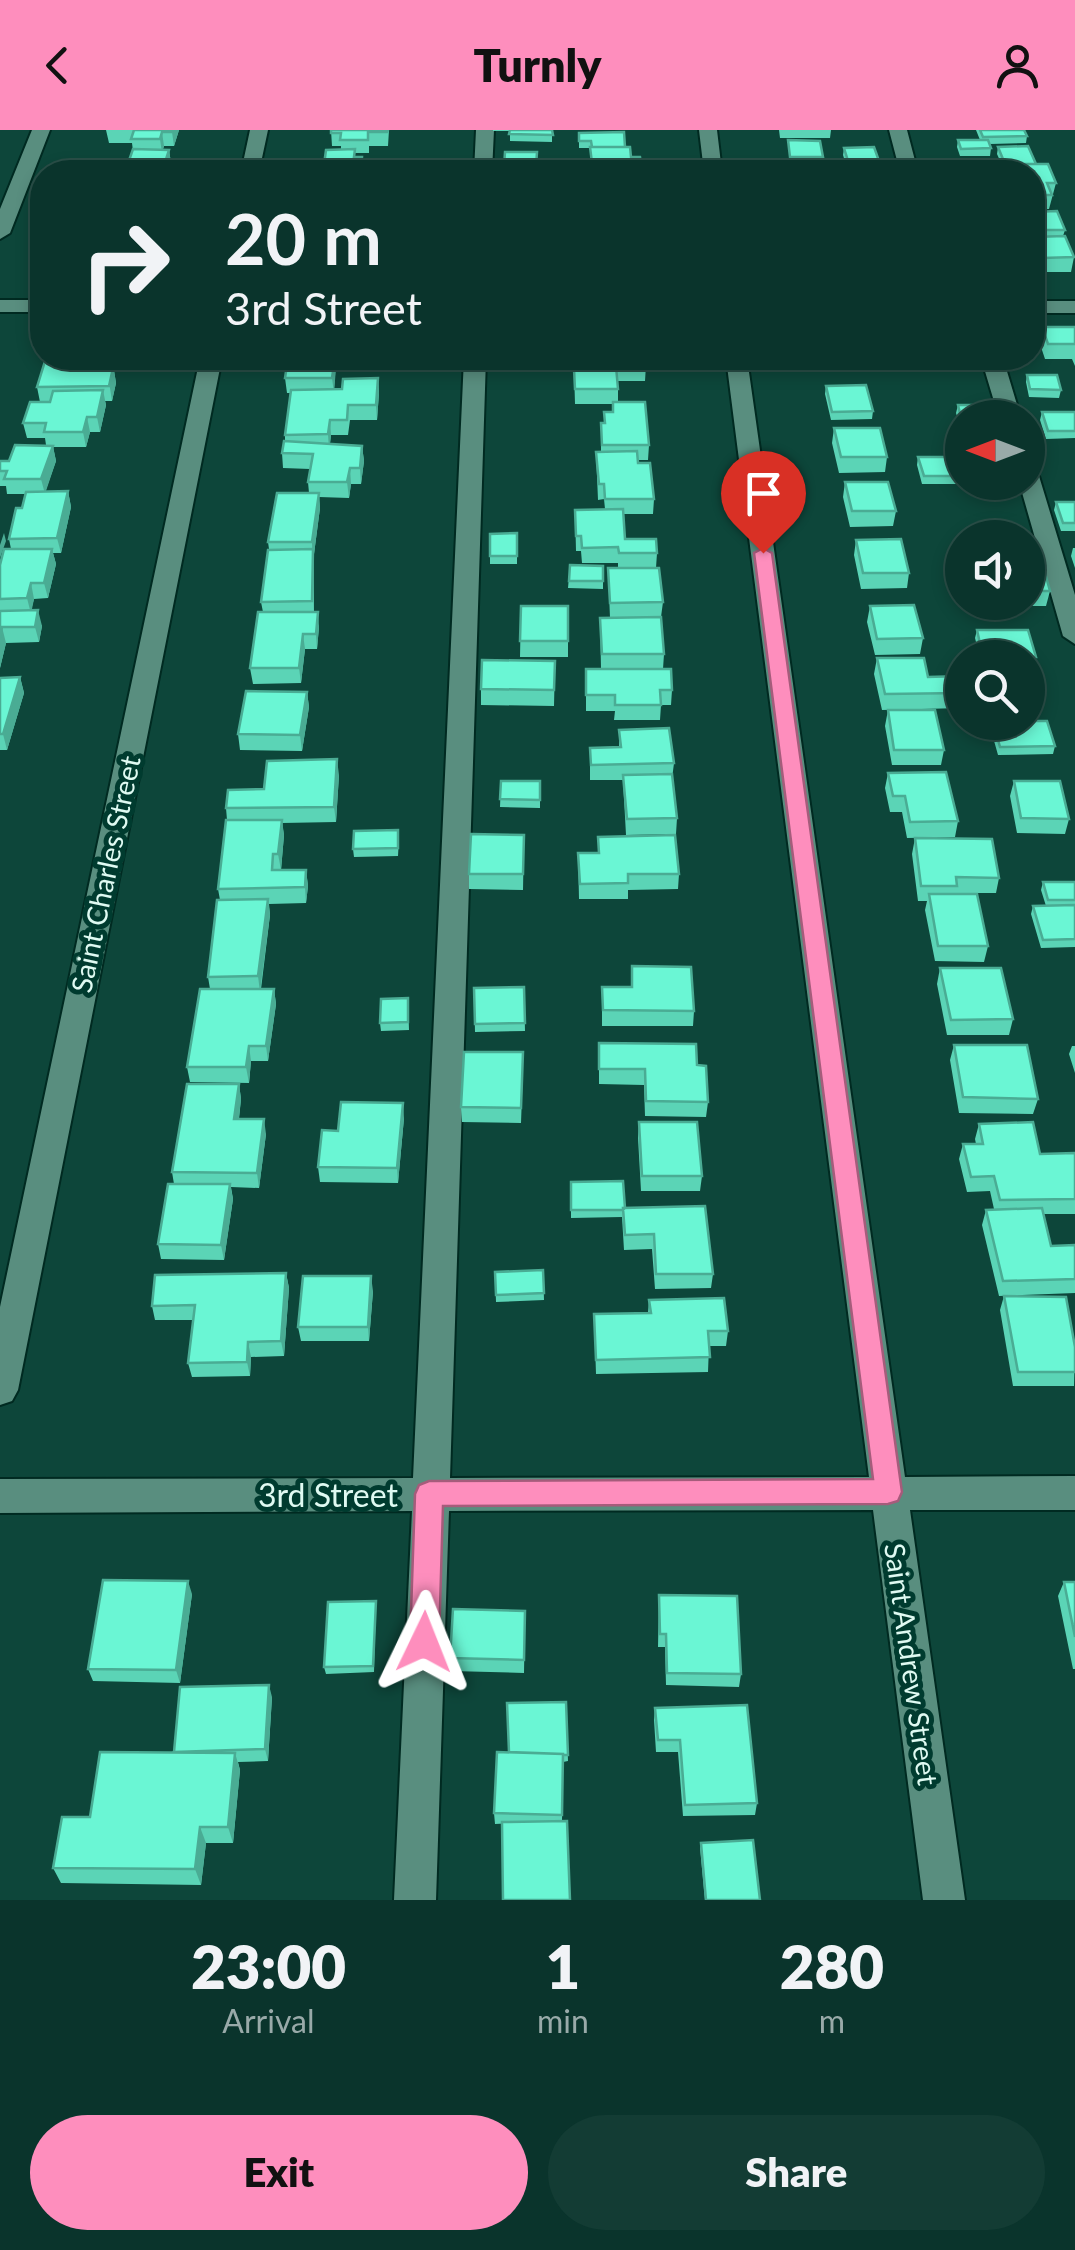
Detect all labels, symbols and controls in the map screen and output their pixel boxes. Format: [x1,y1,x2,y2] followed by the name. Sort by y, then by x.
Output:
[30,38,85,93] icon: back
[473,38,602,92] text: Turnly
[990,38,1045,93] icon: person
[225,196,382,280] text: 20 m
[60,200,190,330] icon: right
[225,281,422,335] text: 3rd Street
[945,400,1045,500] north arrow
[945,400,1045,740] map controls
[721,451,806,554] pin
[736,466,791,521] icon: arrive
[945,520,1045,620] button: sound
[945,640,1045,740] button: search
[63,753,147,995] street label: Saint Charles Street
[258,1475,399,1514] street label: 3rd Street
[878,1541,946,1787] street label: Saint Andrew Street
[372,1590,476,1694] position arrow
[191,1930,346,2002] text: 23:00
[545,1930,580,2002] text: 1
[780,1930,884,2002] text: 280
[222,2001,315,2040] text: Arrival
[537,2001,589,2040] text: min
[819,2001,845,2040] text: m
[30,2115,528,2230] button: Exit
[548,2115,1045,2230] button: Share

